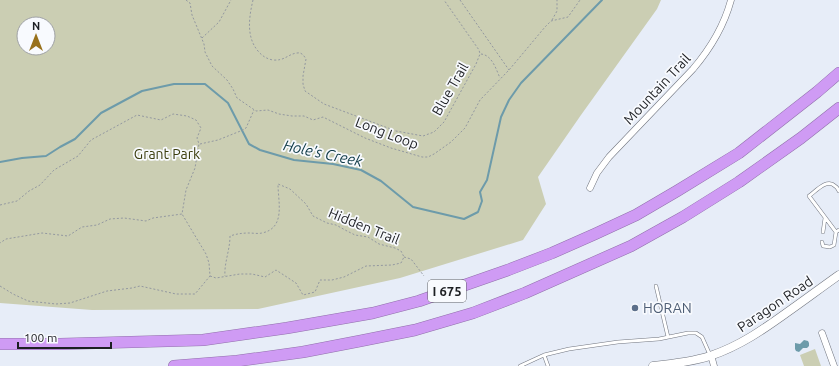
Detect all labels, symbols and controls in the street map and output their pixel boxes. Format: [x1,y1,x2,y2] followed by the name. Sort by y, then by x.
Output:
[16,16,56,56] north arrow
[32,20,40,32] text: N
[620,50,694,128] street label: Mountain Trail
[428,59,472,118] street label: Blue Trail
[353,114,421,152] street label: Long Loop
[282,136,365,170] water label: Hole's Creek
[134,146,200,162] park label: Grant Park
[326,204,402,248] street label: Hidden Trail
[734,273,816,335] street label: Paragon Road
[428,280,466,302] road number: I 675
[643,300,692,316] place label: HORAN
[630,303,640,313] marker: HORAN
[18,324,111,350] scale bar
[24,331,57,344] text: 100 m

